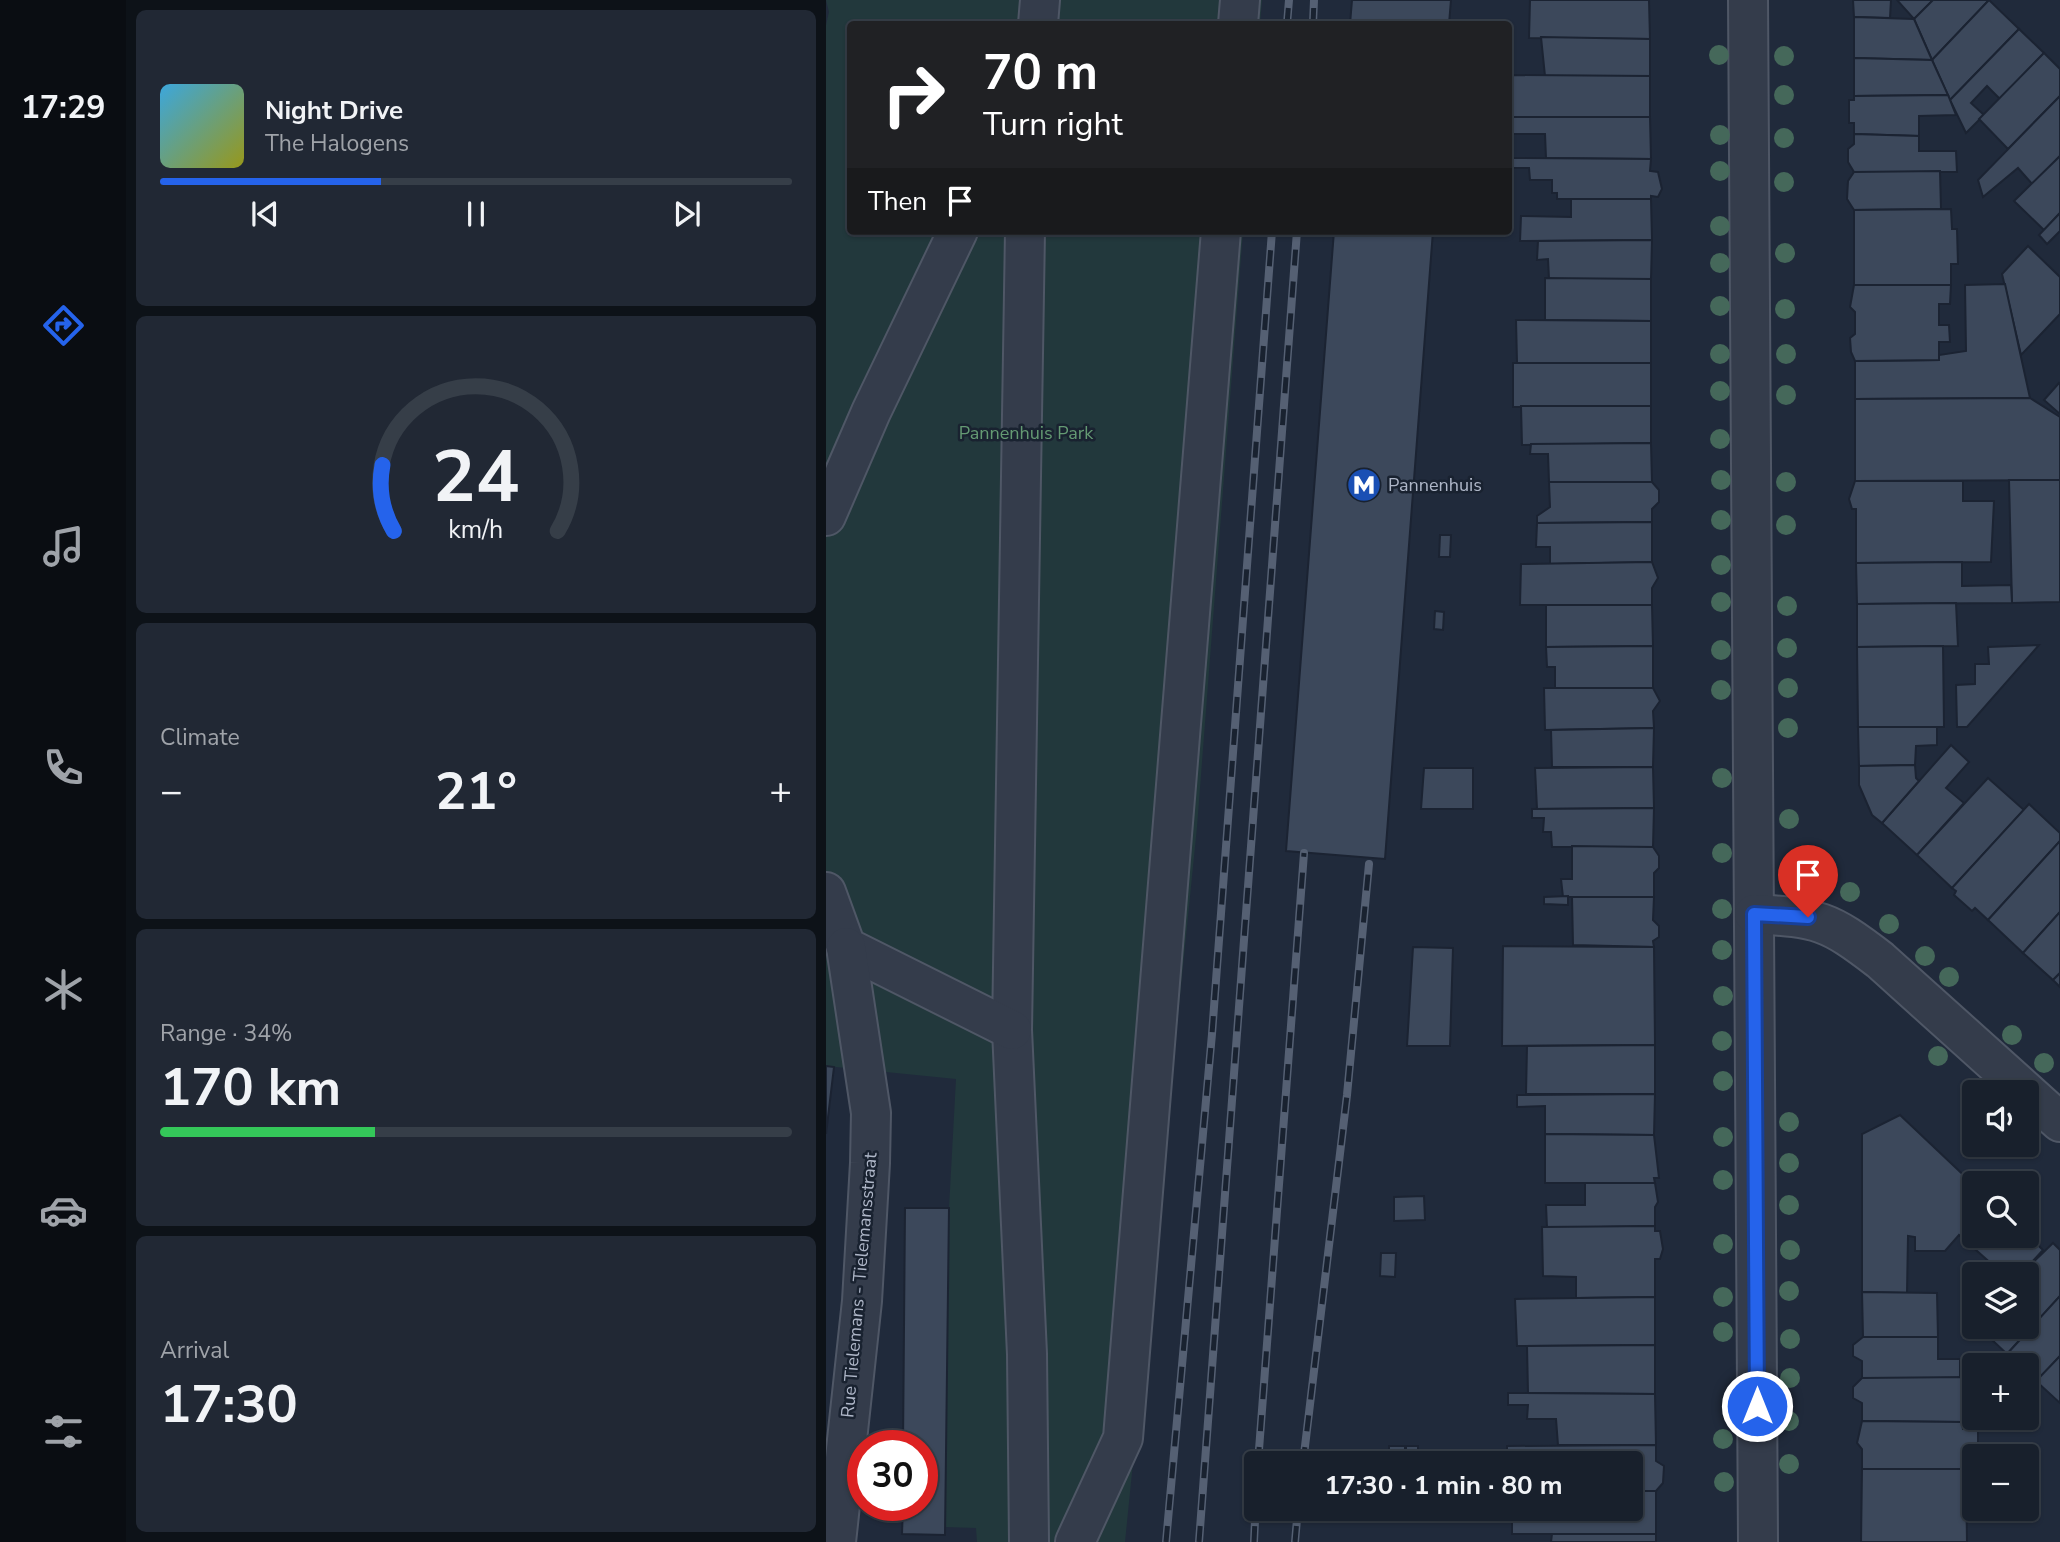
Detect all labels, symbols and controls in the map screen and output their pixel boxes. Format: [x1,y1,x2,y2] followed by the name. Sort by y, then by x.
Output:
[983,39,1098,106] text: 70 m
[868,49,959,140] icon: right
[21,86,105,129] text: 17:29
[265,93,403,128] text: Night Drive
[983,103,1123,146] text: Turn right
[265,128,409,159] text: The Halogens
[941,182,979,220] icon: arrive
[868,184,927,219] text: Then
[246,195,284,233] icon: previous
[457,195,495,233] icon: pause
[668,195,706,233] icon: next
[39,301,88,350] icon: directions
[959,421,1094,445] park label: Pannenhuis Park
[432,427,520,527] text: 24
[1345,466,1383,504] metro station icon: Pannenhuis
[1388,473,1482,497] place label: Pannenhuis
[448,512,504,546] text: km/h
[39,522,88,571] icon: music
[160,722,240,753] text: Climate
[39,743,88,792] icon: phone
[435,756,517,827] text: 21°
[160,766,183,817] text: −
[769,766,792,817] text: +
[1778,845,1838,917] pin
[1789,856,1827,894] icon: arrive
[39,965,88,1014] icon: climate
[160,1018,292,1049] text: Range · 34%
[160,1052,341,1123] text: 170 km
[1962,1080,2039,1521] map controls
[1962,1080,2039,1157] button: sound
[835,1151,883,1419] street label: Rue Tielemans - Tielemansstraat
[1962,1171,2039,1248] button: search
[39,1186,88,1235] icon: car
[1962,1262,2039,1339] button: layers
[160,1335,229,1366] text: Arrival
[1962,1353,2039,1430] button: +
[160,1369,298,1440] text: 17:30
[1720,1369,1794,1443] position arrow
[39,1407,88,1456] icon: filters
[847,1430,938,1521] speed limit sign: 30
[1962,1444,2039,1521] button: −
[1324,1468,1563,1503] text: 17:30 · 1 min · 80 m

